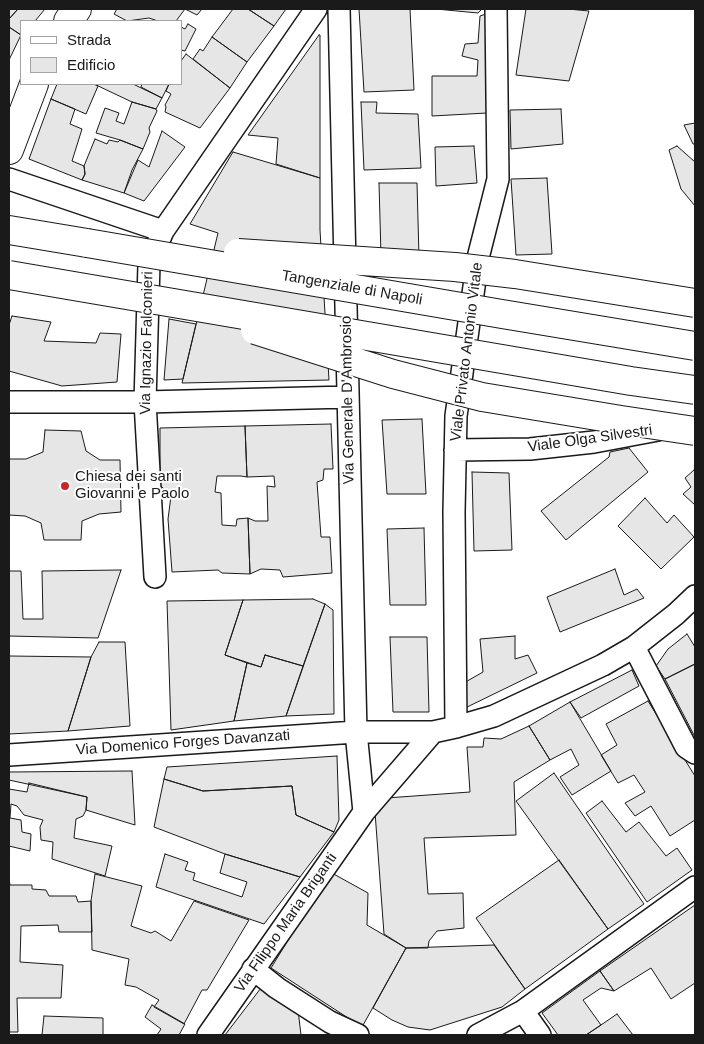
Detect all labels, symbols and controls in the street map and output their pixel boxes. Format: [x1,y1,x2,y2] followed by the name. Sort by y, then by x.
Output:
[20,20,182,85] legend
[67,31,111,48] text: Strada
[67,56,115,73] text: Edificio
[447,261,487,443] street label: Viale Privato Antonio Vitale
[280,267,424,309] street label: Tangenziale di Napoli
[137,271,157,415] street label: Via Ignazio Falconieri
[338,316,358,484] street label: Via Generale D'Ambrosio
[527,421,653,457] street label: Viale Olga Silvestri
[75,468,189,503] place label: Chiesa dei santi Giovanni e Paolo
[59,480,71,492] marker: Chiesa dei santi Giovanni e Paolo
[75,727,291,759] street label: Via Domenico Forges Davanzati
[231,850,341,996] street label: Via Filippo Maria Briganti

